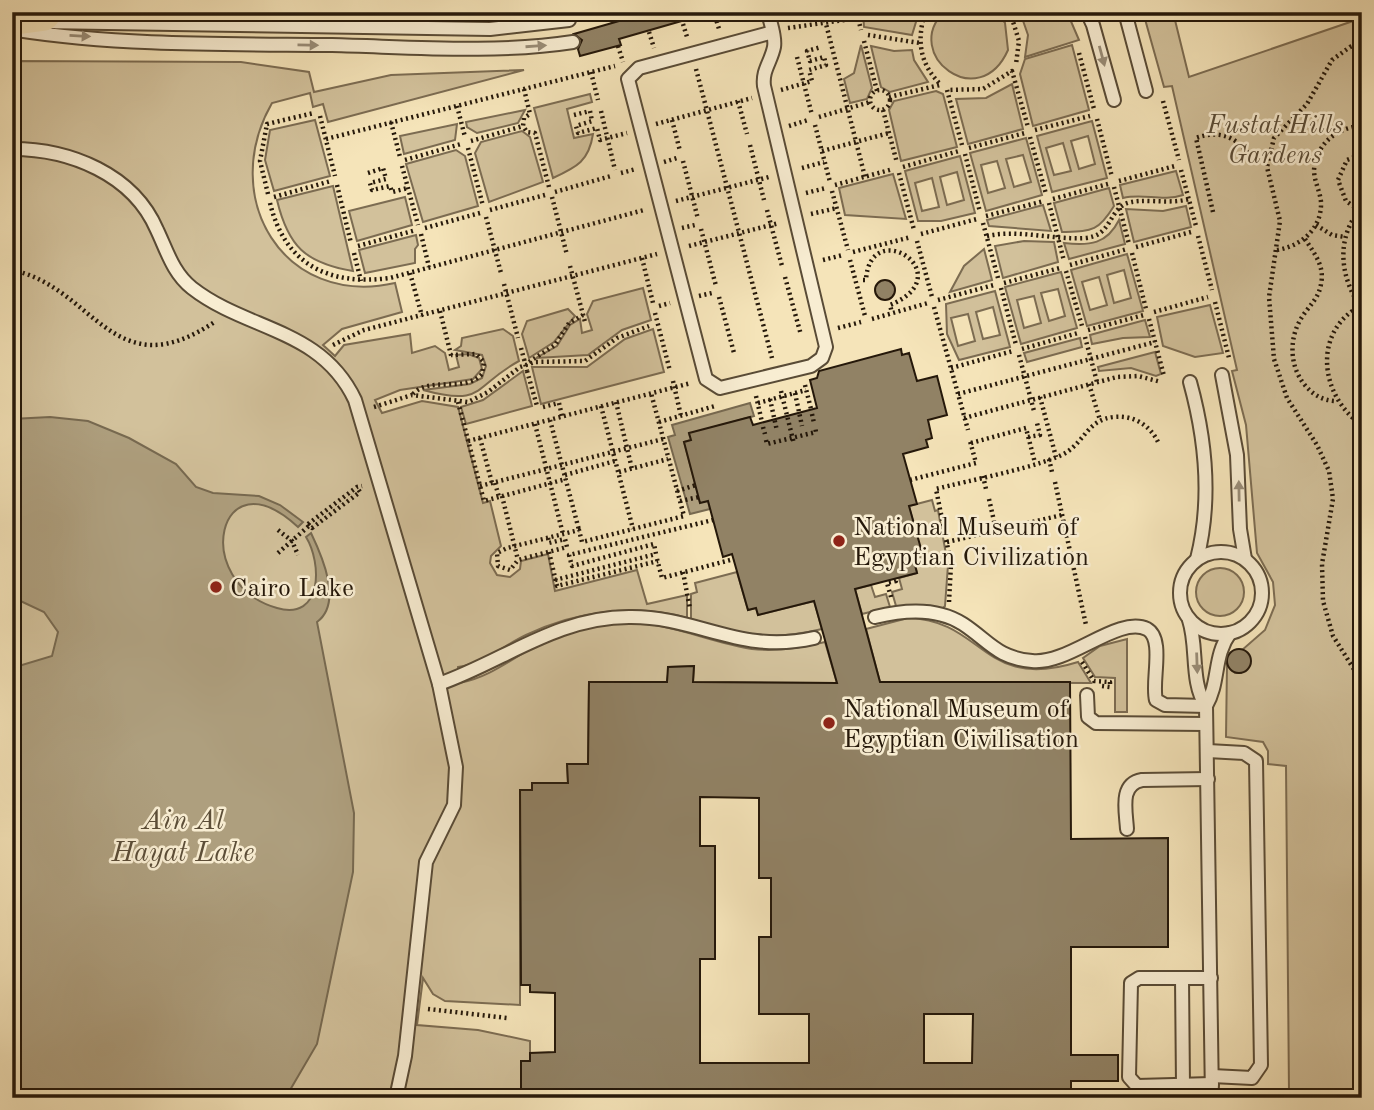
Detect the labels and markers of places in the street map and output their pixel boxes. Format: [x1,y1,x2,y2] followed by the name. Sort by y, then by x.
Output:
[853,515,1089,571] place label: National Museum of Egyptian Civilization
[831,533,847,549] marker: National Museum of Egyptian Civilization
[230,576,354,602] place label: Cairo Lake
[208,579,224,595] marker: Cairo Lake
[843,697,1079,753] place label: National Museum of Egyptian Civilisation
[821,715,837,731] marker: National Museum of Egyptian Civilisation

